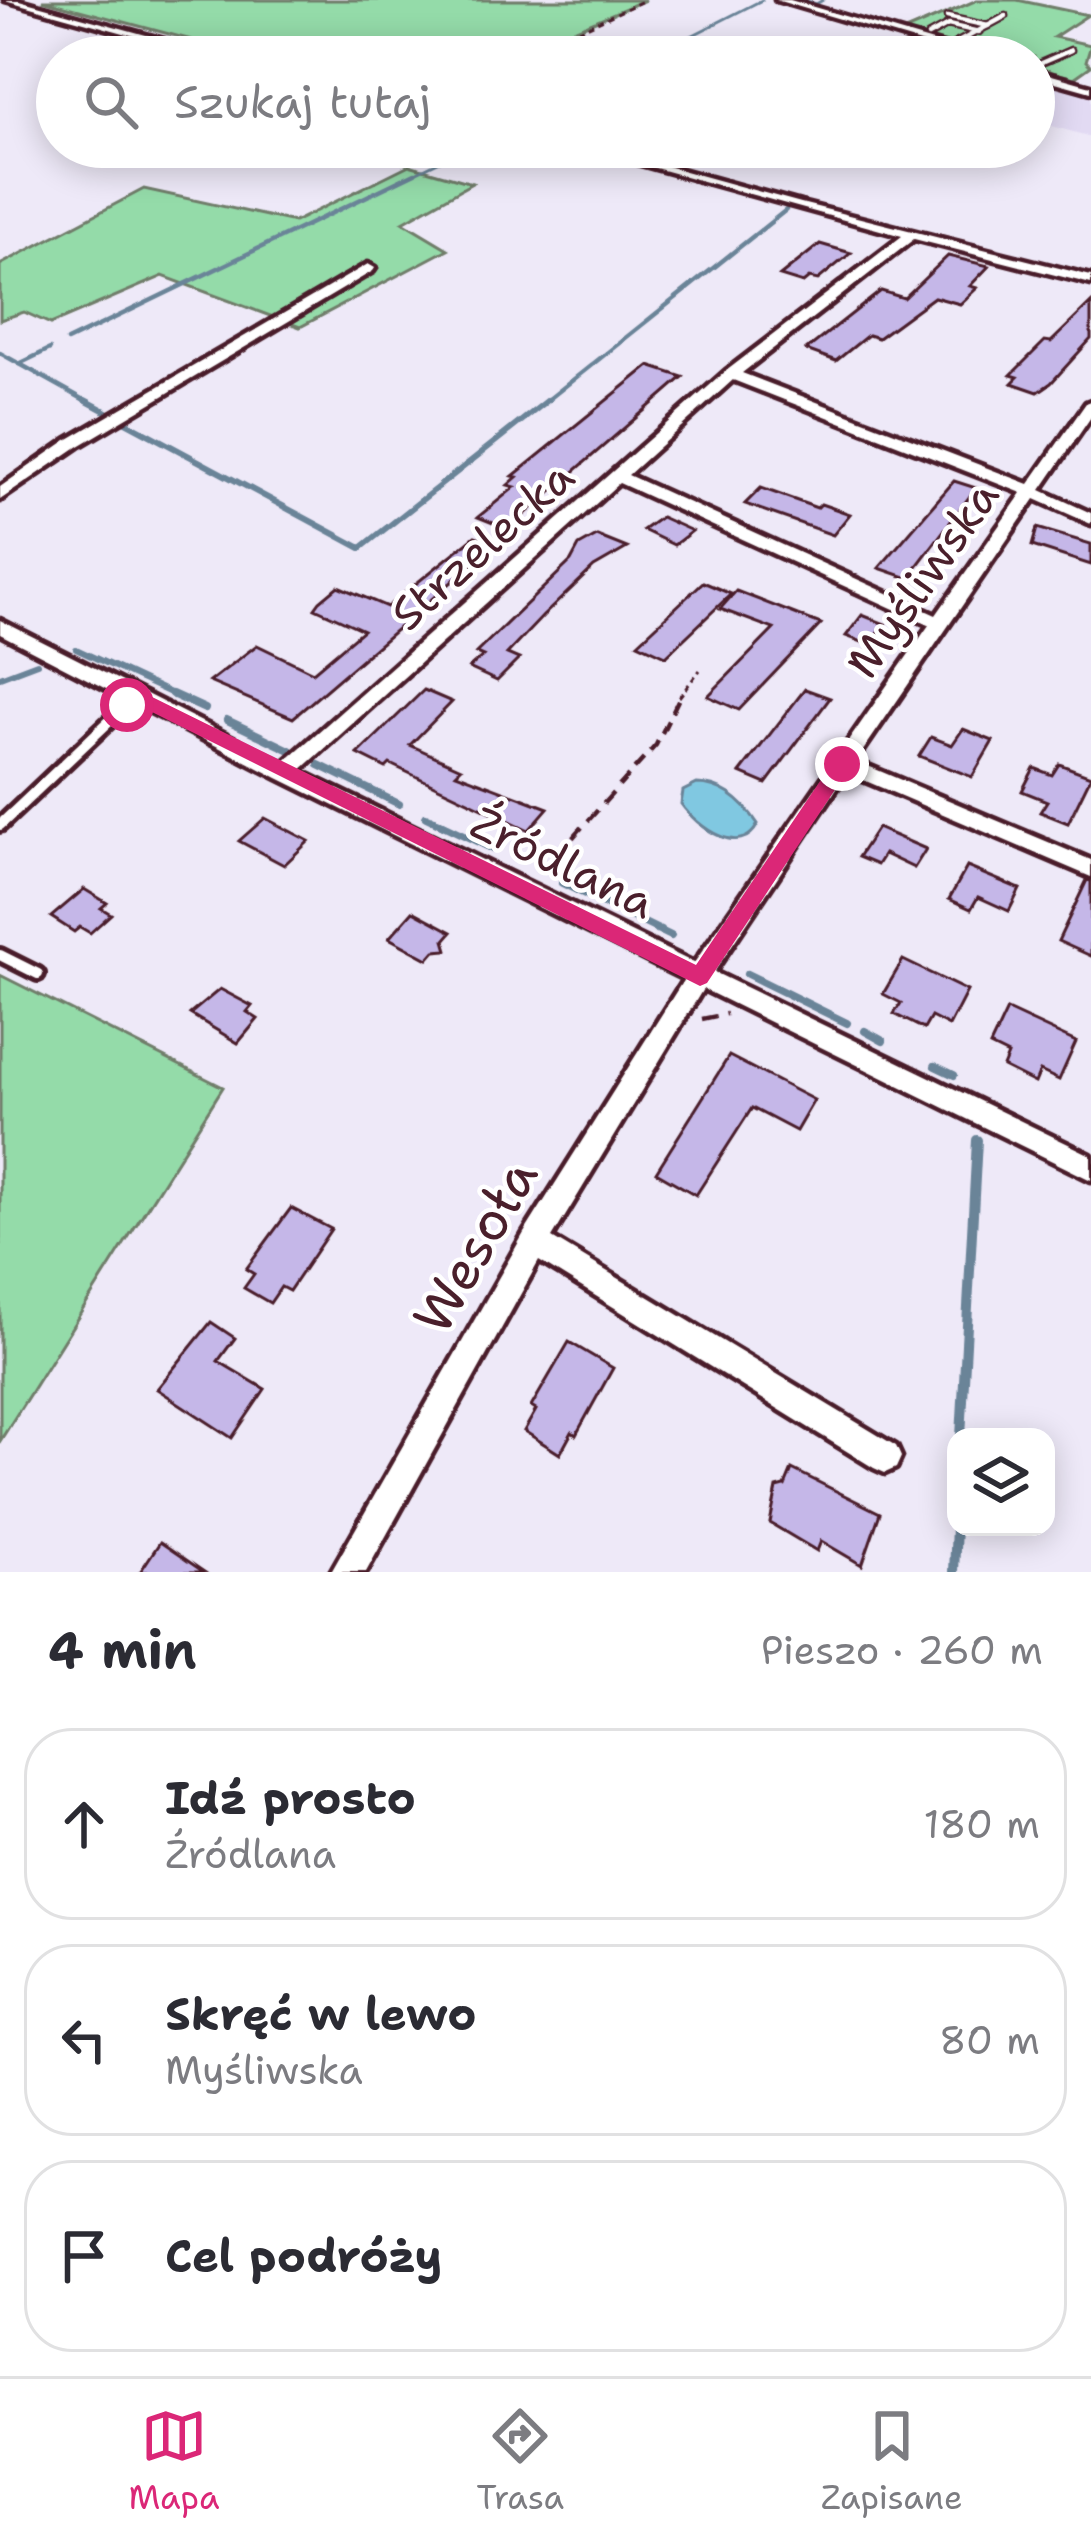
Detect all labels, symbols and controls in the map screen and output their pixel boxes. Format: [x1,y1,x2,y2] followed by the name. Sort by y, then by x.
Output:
[36,36,1055,168] search box
[78,69,144,135] icon: search
[174,72,431,132] text: Szukaj tutaj
[378,447,586,643] street label: Strzelecka
[832,468,1012,690] street label: Myśliwska
[100,678,154,732] route start
[815,737,869,791] route end
[461,792,665,932] street label: Źródlana
[396,1145,554,1347] street label: Wesoła
[947,1428,1055,1536] map controls
[947,1428,1055,1536] button: layers
[48,1616,197,1684] text: 4 min
[761,1624,1043,1676] text: Pieszo · 260 m
[165,1768,416,1828] text: Idź prosto
[51,1791,117,1857] icon: ahead
[924,1798,1040,1850] text: 180 m
[165,1828,336,1880] text: Źródlana
[165,1984,477,2044] text: Skręć w lewo
[51,2007,117,2073] icon: left
[939,2014,1040,2066] text: 80 m
[165,2044,363,2096] text: Myśliwska
[51,2223,117,2289] icon: arrive
[165,2226,442,2286] text: Cel podróży
[128,2403,220,2520] tab: Mapa
[476,2403,564,2520] tab: Trasa
[821,2403,963,2520] tab: Zapisane

